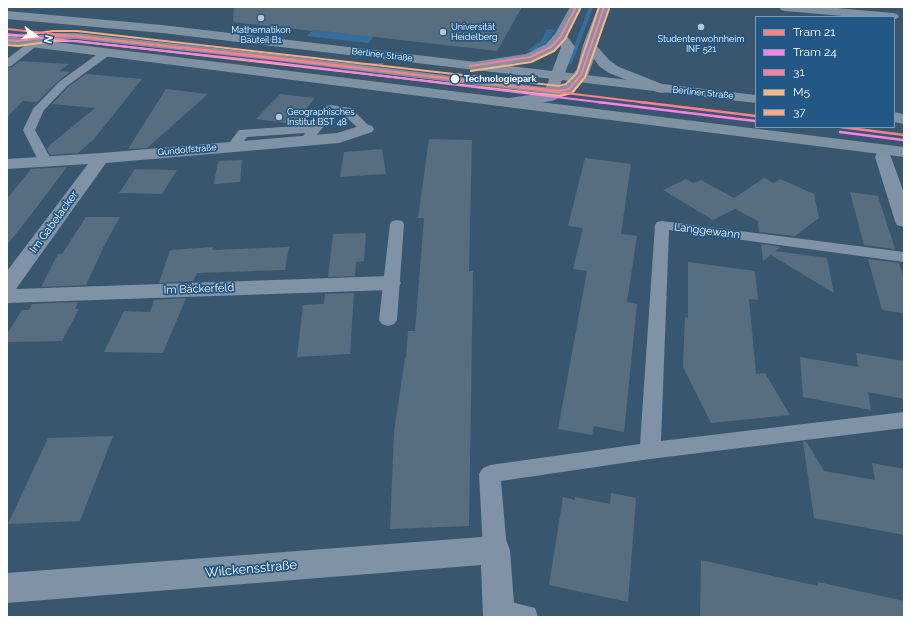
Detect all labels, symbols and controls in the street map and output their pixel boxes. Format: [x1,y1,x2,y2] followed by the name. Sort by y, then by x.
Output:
[256,13,266,23] marker: Mathematikon Bauteil B1
[16,16,56,56] north arrow
[755,16,895,128] legend
[451,22,498,43] place label: Universität Heidelberg
[696,22,706,32] marker: Studentenwohnheim INF 521
[231,25,291,46] place label: Mathematikon Bauteil B1
[793,25,835,39] text: Tram 21
[438,27,448,37] marker: Universität Heidelberg
[41,33,55,45] text: N
[658,34,744,55] place label: Studentenwohnheim INF 521
[793,45,837,59] text: Tram 24
[351,46,413,64] street label: Berliner Straße
[793,65,805,79] text: 31
[449,73,461,85] marker: Technologiepark
[464,74,537,84] place label: Technologiepark
[672,84,734,102] street label: Berliner Straße
[793,85,810,99] text: M5
[793,105,806,119] text: 37
[287,107,355,128] place label: Geographisches Institut BST 48
[274,112,284,122] marker: Geographisches Institut BST 48
[157,142,217,158] street label: Gundolfstraße
[27,188,81,256] street label: Im Gabelacker
[673,220,741,242] street label: Langgewann
[163,281,235,297] street label: Im Bäckerfeld
[204,557,298,581] street label: Wilckensstraße

